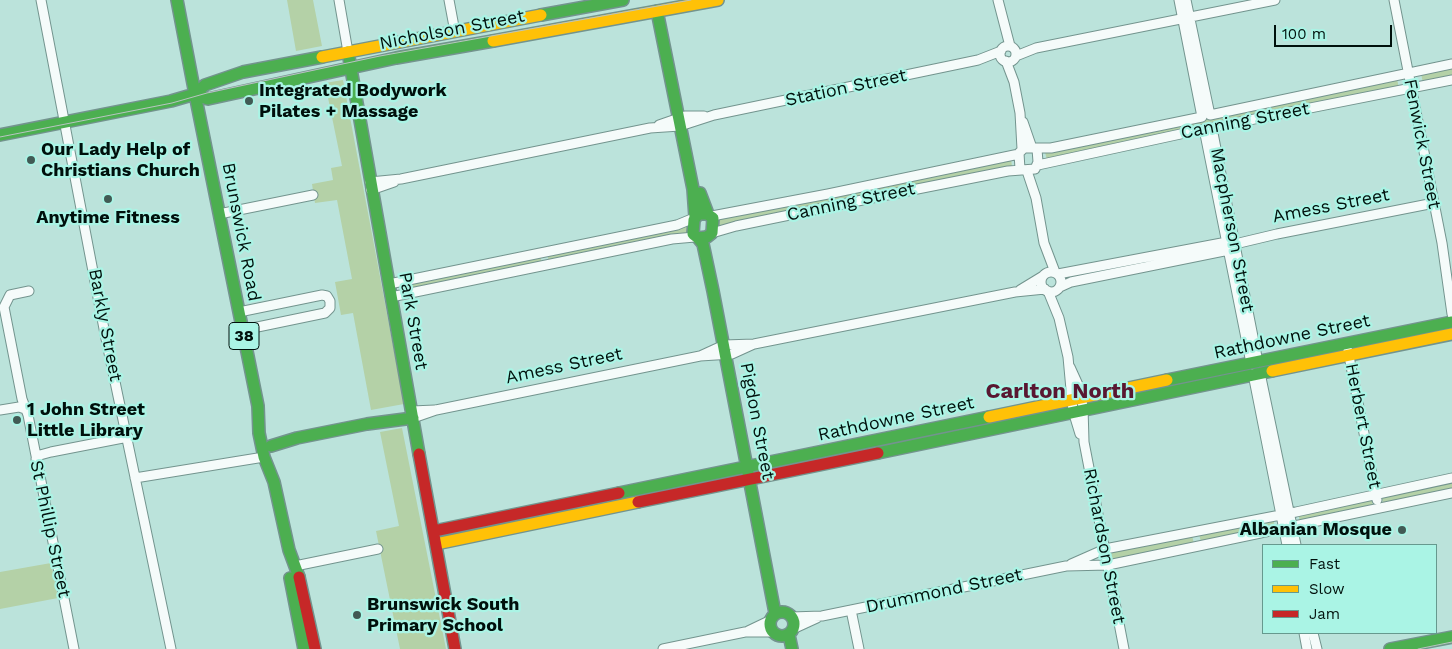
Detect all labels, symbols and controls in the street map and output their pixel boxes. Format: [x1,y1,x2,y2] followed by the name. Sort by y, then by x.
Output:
[378,5,526,55] street label: Nicholson Street
[1277,15,1394,47] scale bar
[1282,25,1326,43] text: 100 m
[783,65,909,111] street label: Station Street
[1399,77,1445,211] street label: Fenwick Street
[259,80,447,122] place label: Integrated Bodywork Pilates + Massage
[243,95,255,107] marker: Integrated Bodywork Pilates + Massage
[1179,98,1311,144] street label: Canning Street
[41,139,200,182] place label: Our Lady Help of Christians Church
[1205,146,1259,314] street label: Macpherson Street
[25,154,37,166] marker: Our Lady Help of Christians Church
[217,161,265,303] street label: Brunswick Road
[785,178,917,226] street label: Canning Street
[1271,184,1391,228] street label: Amess Street
[102,193,114,205] marker: Anytime Fitness
[36,207,180,229] place label: Anytime Fitness
[84,267,126,383] street label: Barkly Street
[394,270,432,372] street label: Park Street
[1212,310,1372,364] street label: Rathdowne Street
[229,322,259,350] road number: 38
[504,343,624,389] street label: Amess Street
[735,361,779,481] street label: Pigdon Street
[1340,362,1386,490] street label: Herbert Street
[986,379,1134,405] district label: Carlton North
[816,392,976,446] street label: Rathdowne Street
[27,399,145,442] place label: 1 John Street Little Library
[11,414,23,426] marker: 1 John Street Little Library
[25,459,75,599] street label: St Phillip Street
[1078,466,1130,626] street label: Richardson Street
[1240,519,1392,541] place label: Albanian Mosque
[1396,524,1408,536] marker: Albanian Mosque
[1262,544,1437,634] legend
[1309,555,1340,573] text: Fast
[864,564,1024,618] street label: Drummond Street
[1309,580,1345,598] text: Slow
[367,594,519,636] place label: Brunswick South Primary School
[1309,605,1340,623] text: Jam
[351,609,363,621] marker: Brunswick South Primary School

